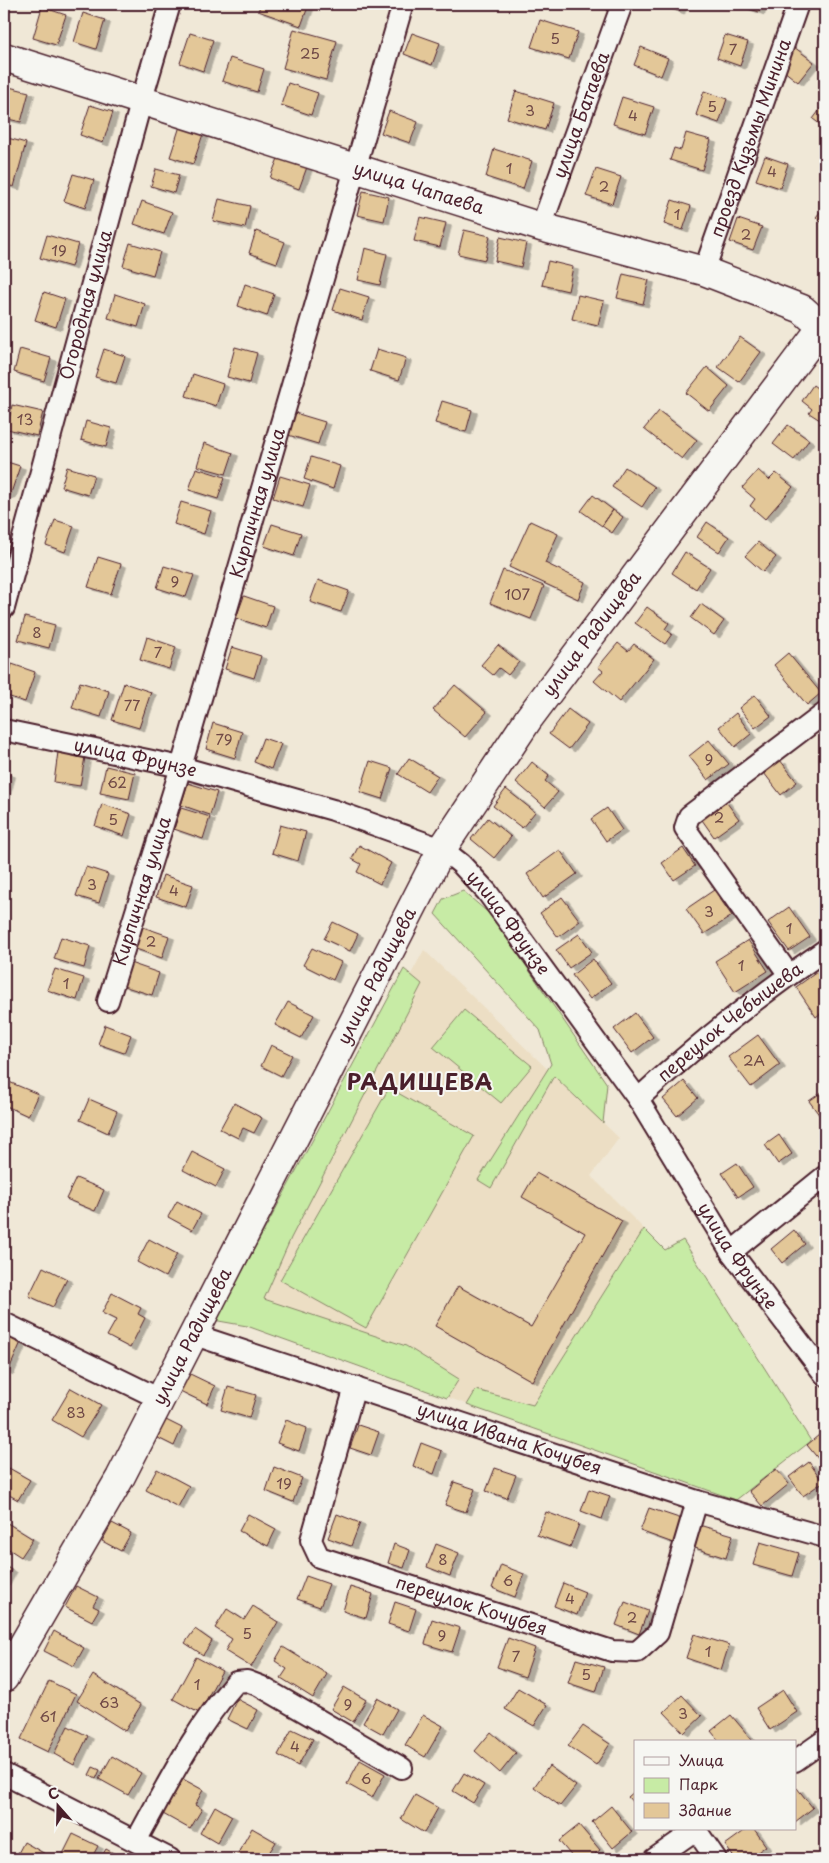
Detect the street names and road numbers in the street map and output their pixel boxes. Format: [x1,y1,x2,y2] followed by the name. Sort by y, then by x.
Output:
[702,34,797,241] street label: проезд Кузьмы Минина
[545,47,616,182] street label: улица Батаева
[350,153,489,220] street label: улица Чапаева
[52,226,118,383] street label: Огородная улица
[222,424,291,581] street label: Кирпичная улица
[535,564,647,702] street label: улица Радищева
[72,730,200,783] street label: улица Фрунзе
[105,812,177,969] street label: Кирпичная улица
[461,863,558,979] street label: улица Фрунзе
[329,902,422,1049] street label: улица Радищева
[650,954,808,1088] street label: переулок Чебышева
[692,1197,785,1314] street label: улица Фрунзе
[145,1262,238,1409] street label: улица Радищева
[414,1394,606,1481] street label: улица Ивана Кочубея
[393,1568,551,1641] street label: переулок Кочубея

